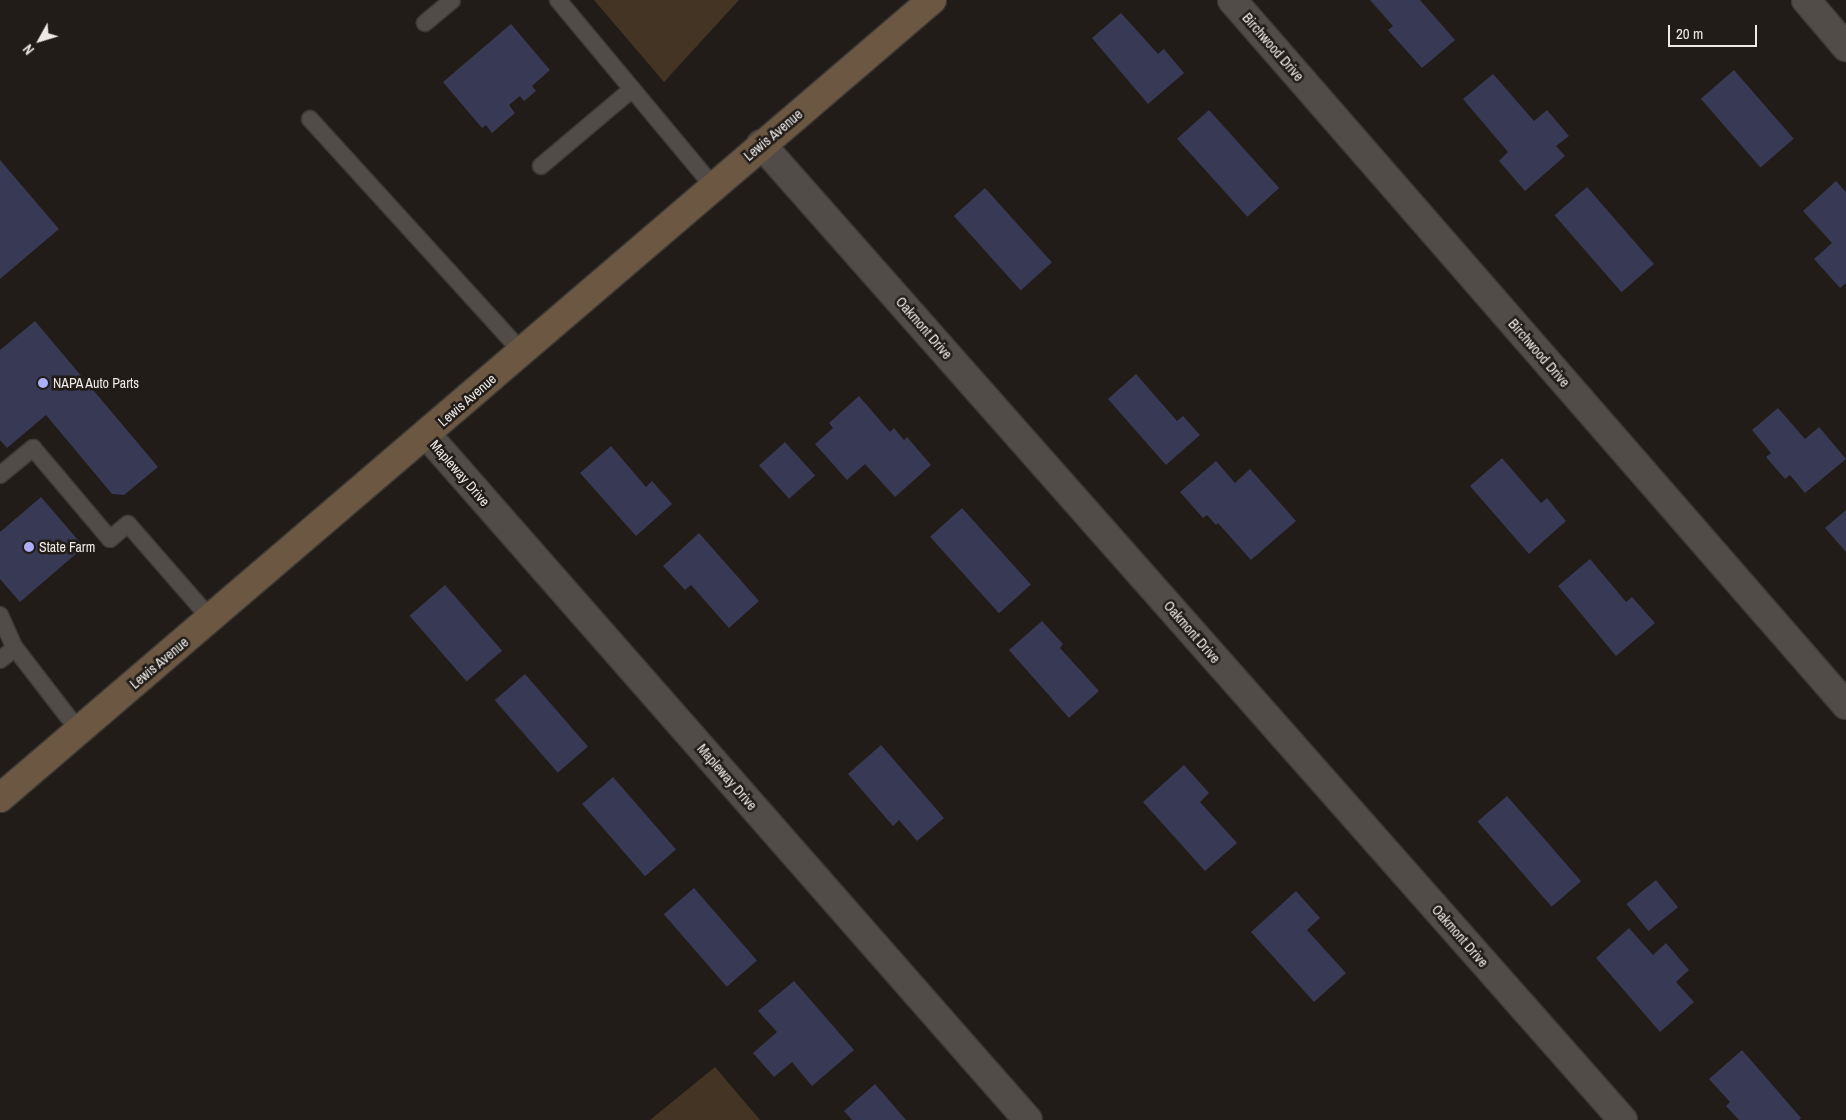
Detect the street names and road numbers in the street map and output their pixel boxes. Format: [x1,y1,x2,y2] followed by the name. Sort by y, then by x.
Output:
[1239,9,1307,85] street label: Birchwood Drive
[740,105,806,165] street label: Lewis Avenue
[892,293,956,363] street label: Oakmont Drive
[1505,315,1573,391] street label: Birchwood Drive
[434,370,500,430] street label: Lewis Avenue
[427,436,493,510] street label: Mapleway Drive
[1160,597,1224,667] street label: Oakmont Drive
[126,633,192,693] street label: Lewis Avenue
[694,740,760,814] street label: Mapleway Drive
[1428,901,1492,971] street label: Oakmont Drive

